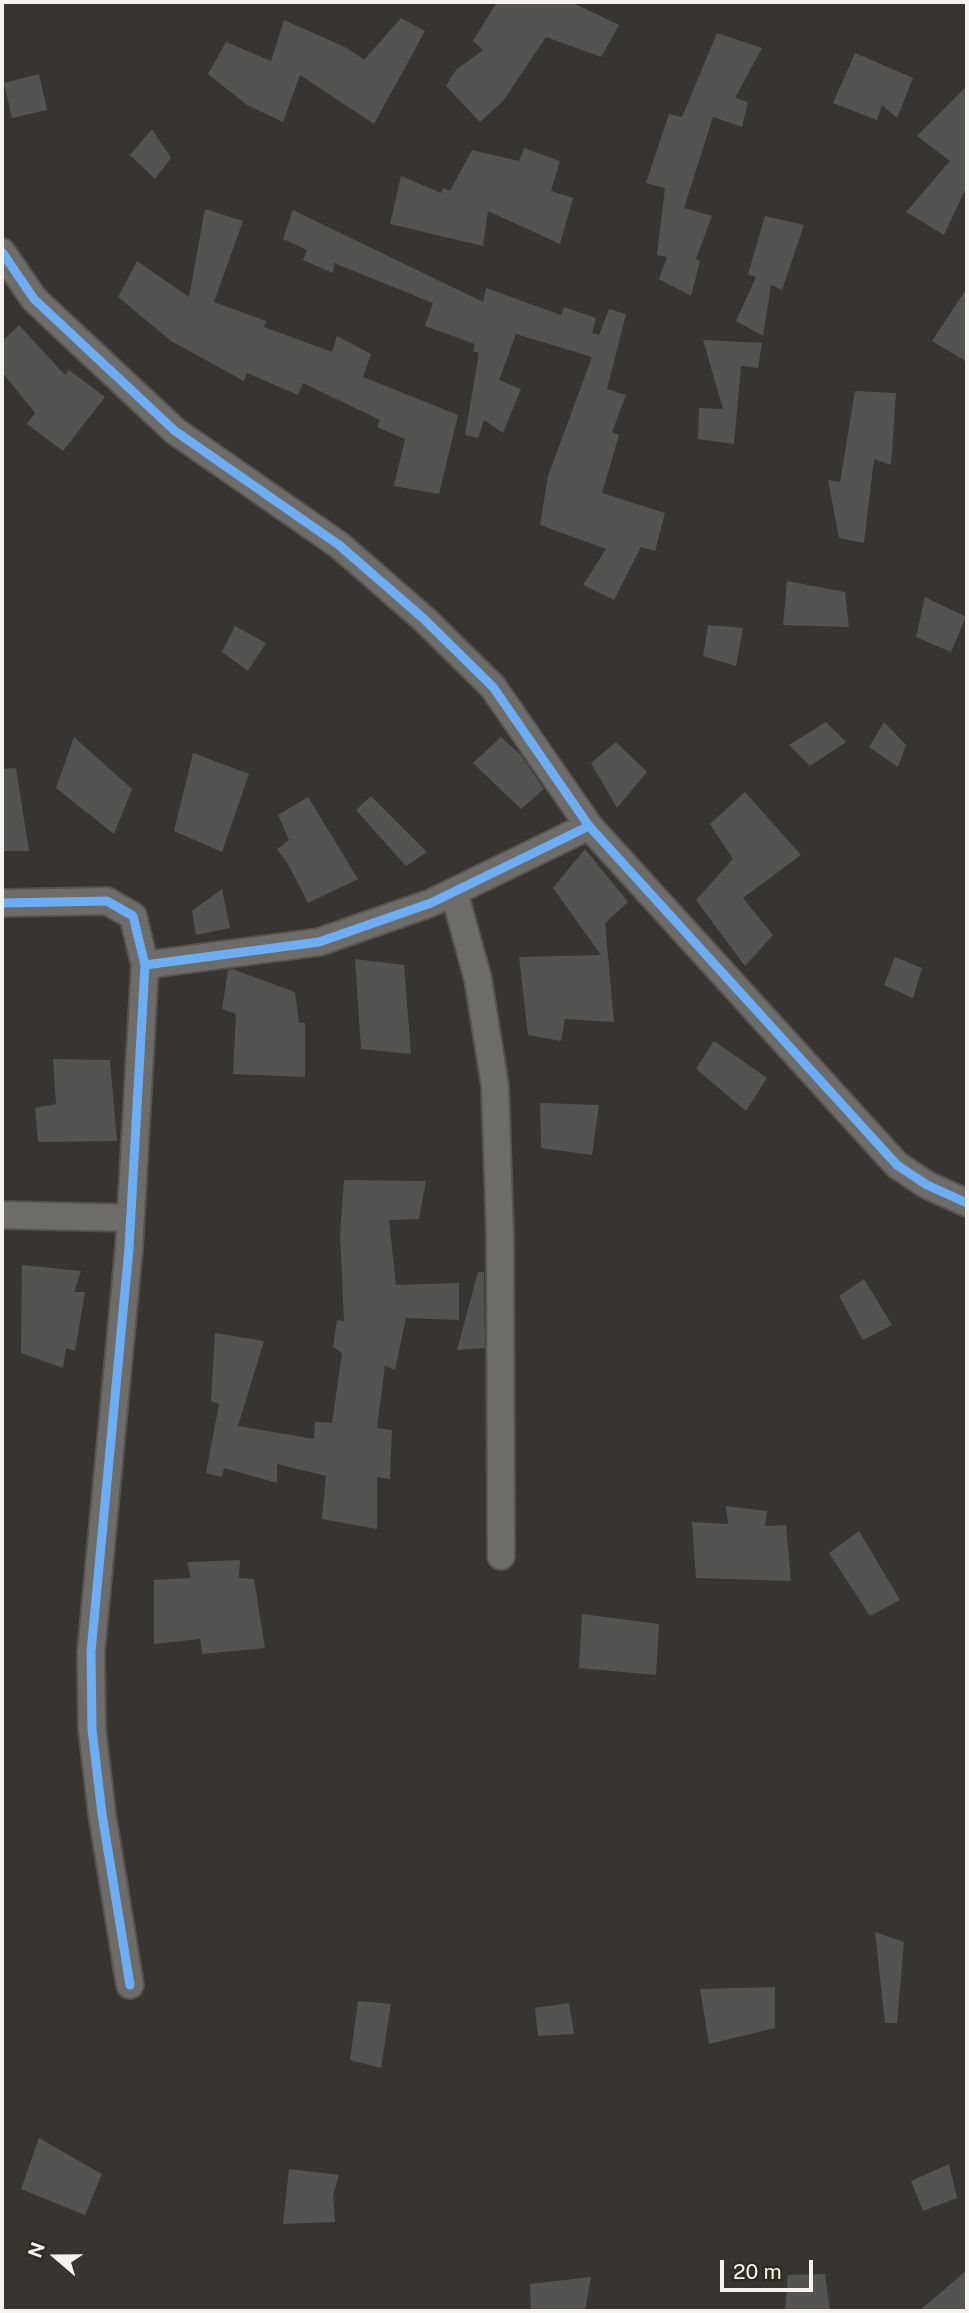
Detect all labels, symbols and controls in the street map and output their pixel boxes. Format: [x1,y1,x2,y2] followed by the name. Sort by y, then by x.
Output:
[21,2222,91,2292] north arrow
[23,2239,49,2261] text: N
[724,2246,817,2290] scale bar
[733,2259,782,2284] text: 20 m

